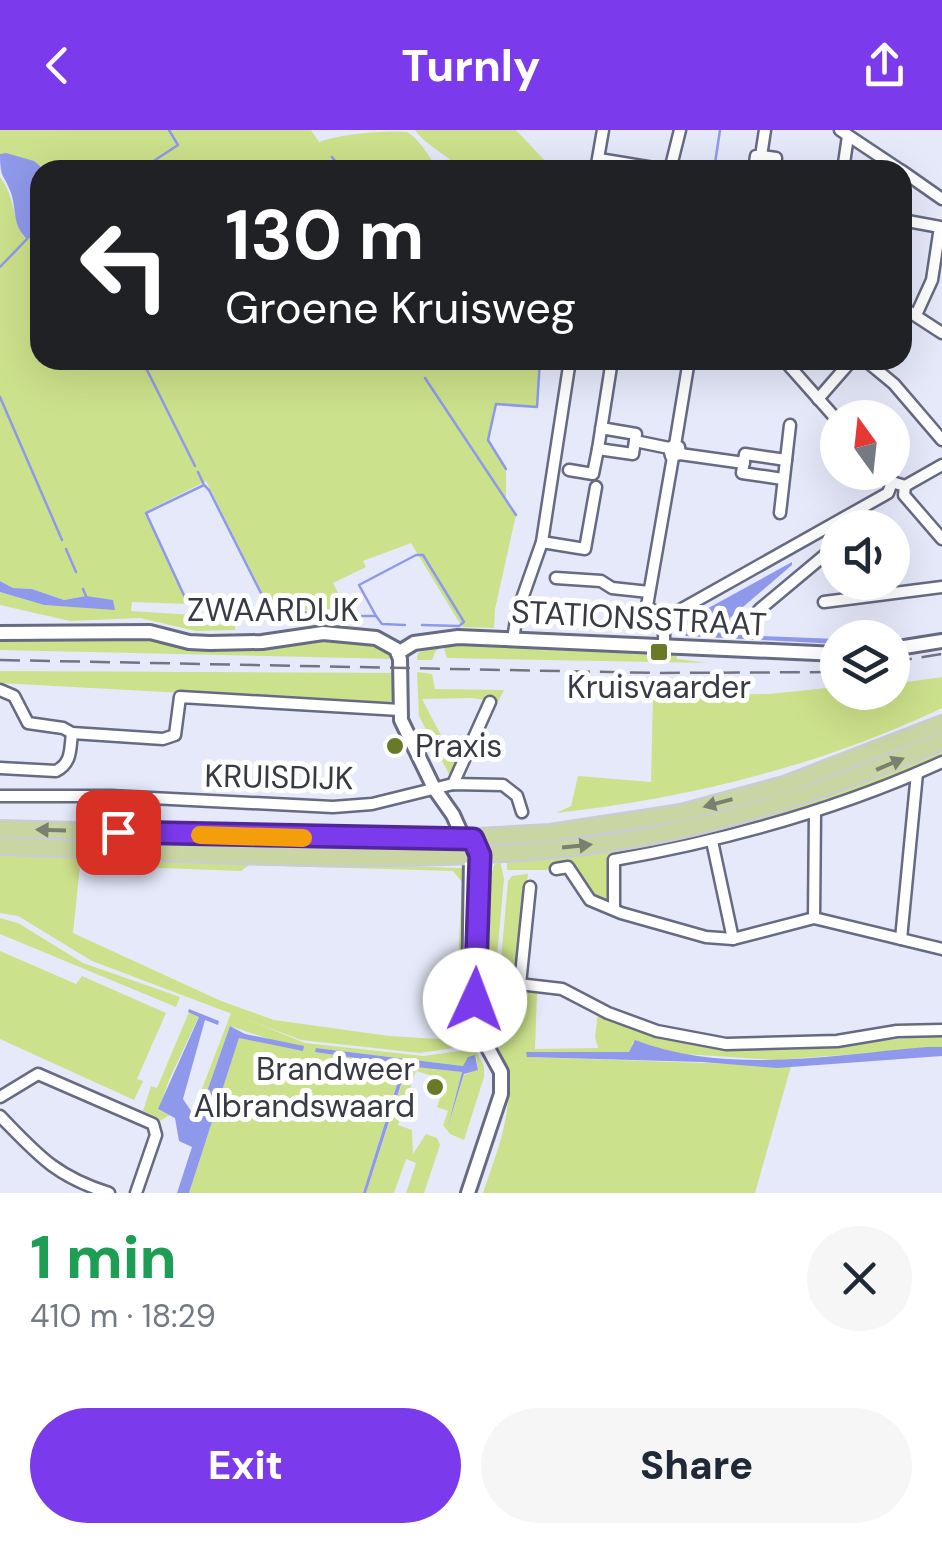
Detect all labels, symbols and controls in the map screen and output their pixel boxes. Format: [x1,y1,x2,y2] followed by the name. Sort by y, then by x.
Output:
[402,36,540,95] text: Turnly
[30,38,85,93] icon: back
[857,38,912,93] icon: share
[225,190,424,281] text: 130 m
[60,200,190,330] icon: left
[225,278,576,337] text: Groene Kruisweg
[820,400,910,490] north arrow
[820,400,910,710] map controls
[820,510,910,600] button: sound
[187,589,359,631] street label: ZWAARDIJK
[510,590,768,646] street label: STATIONSSTRAAT
[820,620,910,710] button: layers
[648,641,670,663] marker: Kruisvaarder
[567,666,751,708] place label: Kruisvaarder
[415,725,502,767] place label: Praxis
[384,735,406,757] marker: Praxis
[204,755,354,799] street label: KRUISDIJK
[876,755,906,771] one-way arrow
[76,790,161,875] pin
[702,795,733,811] one-way arrow
[91,805,146,860] icon: arrive
[35,822,67,838] one-way arrow
[562,838,594,854] one-way arrow
[423,948,527,1052] position arrow
[193,1048,415,1127] place label: Brandweer Albrandswaard
[424,1076,446,1098] marker: Brandweer Albrandswaard
[30,1218,177,1297] text: 1 min
[807,1226,912,1331] button: close
[30,1295,216,1337] text: 410 m · 18:29
[30,1408,461,1523] button: Exit
[481,1408,912,1523] button: Share

